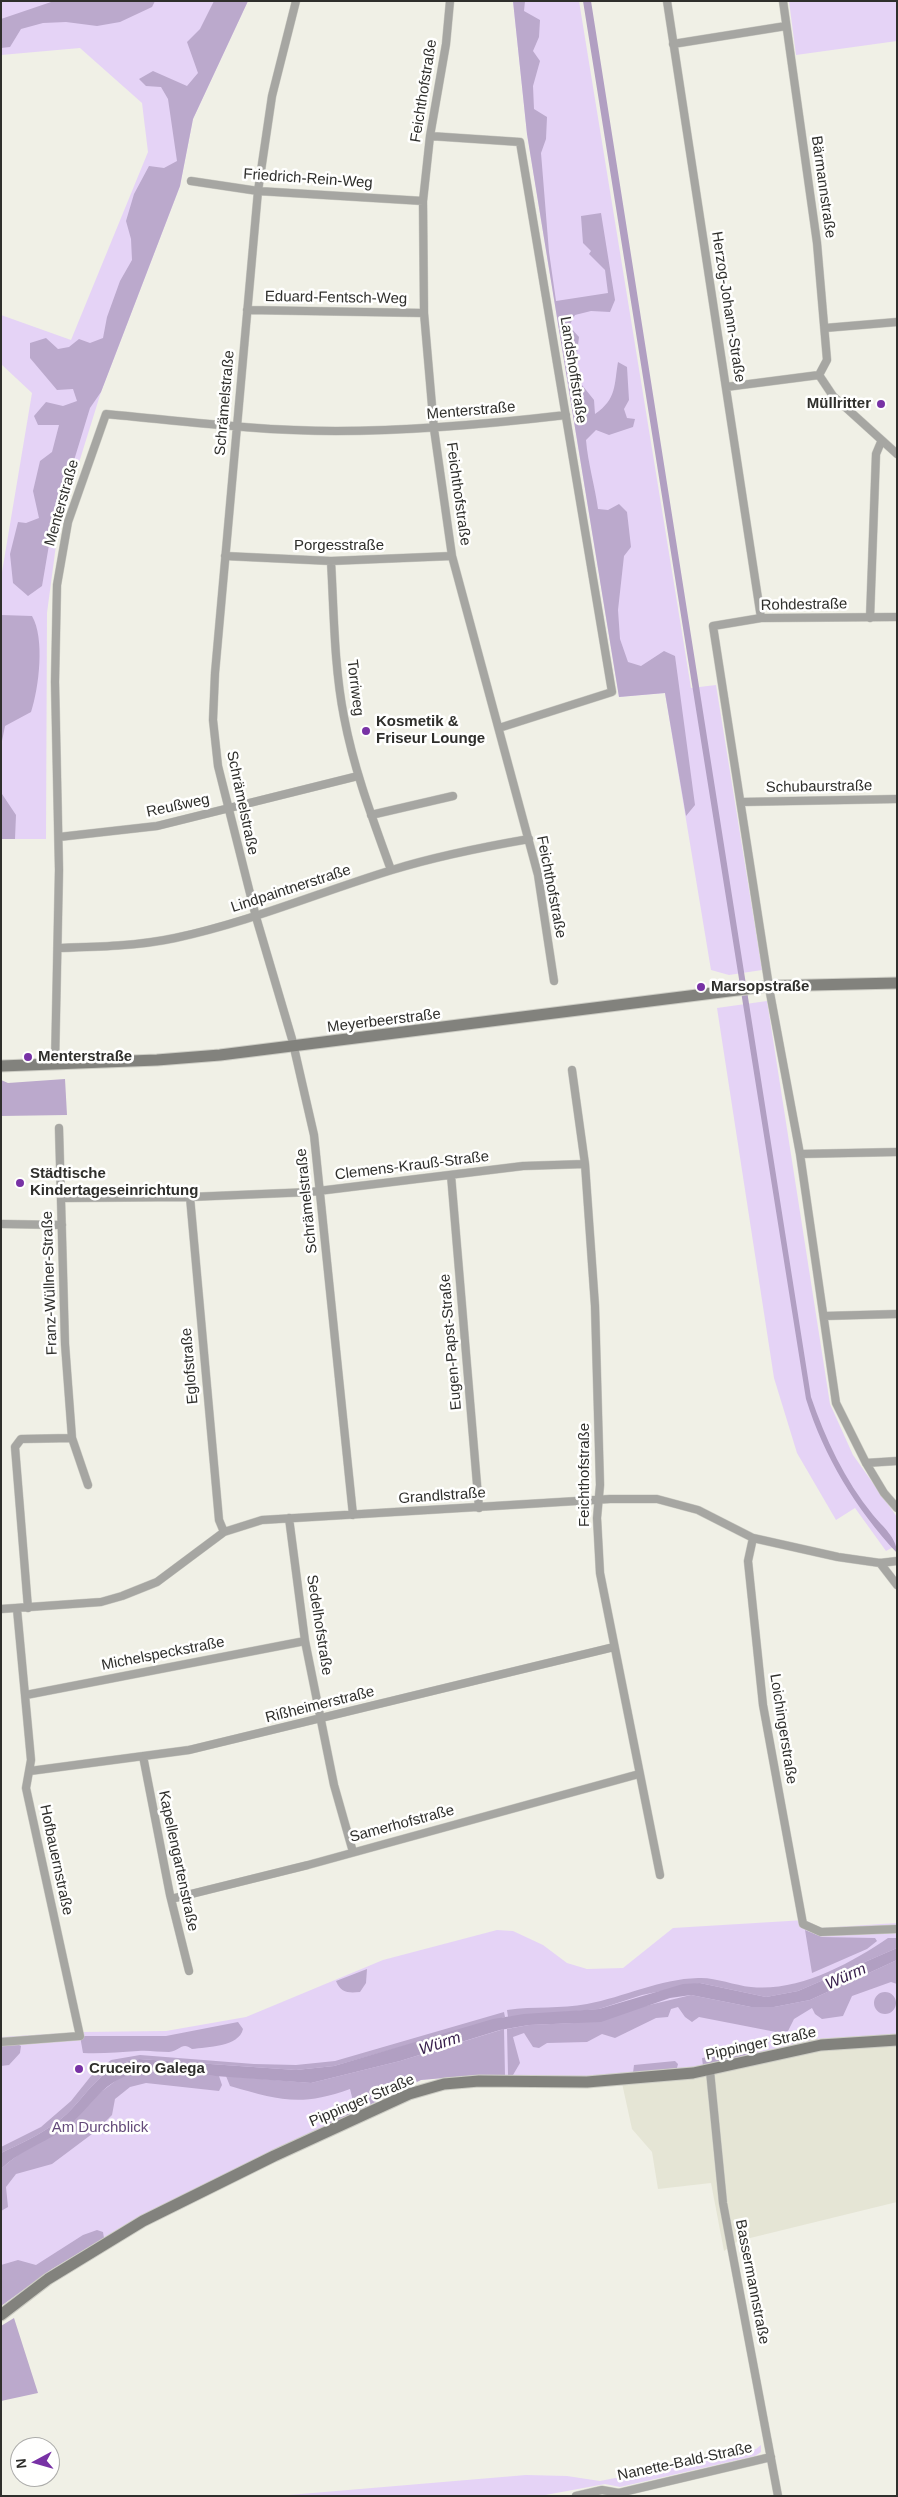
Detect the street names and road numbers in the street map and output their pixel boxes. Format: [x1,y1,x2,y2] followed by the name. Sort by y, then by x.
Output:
[407,38,441,144] street label: Feichthofstraße
[807,135,839,239] street label: Bärmannstraße
[243,165,373,193] street label: Friedrich-Rein-Weg
[707,230,749,384] street label: Herzog-Johann-Straße
[265,288,407,308] street label: Eduard-Fentsch-Weg
[556,315,590,425] street label: Landshoffstraße
[211,349,239,457] street label: Schrämelstraße
[426,398,516,424] street label: Menterstraße
[442,441,474,547] street label: Feichthofstraße
[41,458,83,548] street label: Menterstraße
[294,537,384,555] street label: Porgesstraße
[760,595,848,615] street label: Rohdestraße
[343,659,367,717] street label: Torriweg
[222,749,262,857] street label: Schrämelstraße
[765,777,873,797] street label: Schubaurstraße
[145,791,211,821] street label: Reußweg
[532,834,570,940] street label: Feichthofstraße
[229,861,353,917] street label: Lindpaintnerstraße
[326,1005,442,1037] street label: Meyerbeerstraße
[293,1147,321,1255] street label: Schrämelstraße
[334,1148,490,1184] street label: Clemens-Krauß-Straße
[38,1211,62,1355] street label: Franz-Wüllner-Straße
[436,1273,466,1411] street label: Eugen-Papst-Straße
[178,1327,202,1405] street label: Eglofstraße
[576,1423,594,1527] street label: Feichthofstraße
[398,1484,486,1508] street label: Grandlstraße
[302,1573,336,1677] street label: Sedelhofstraße
[100,1633,226,1675] street label: Michelspeckstraße
[765,1672,801,1786] street label: Loichingerstraße
[264,1683,376,1727] street label: Rißheimerstraße
[154,1789,202,1933] street label: Kapellengartenstraße
[348,1801,456,1847] street label: Samerhofstraße
[35,1803,77,1917] street label: Hofbauernstraße
[704,2023,818,2065] street label: Pippinger Straße
[307,2071,417,2131] street label: Pippinger Straße
[731,2218,773,2346] street label: Bassermannstraße
[616,2439,754,2485] street label: Nanette-Bald-Straße

